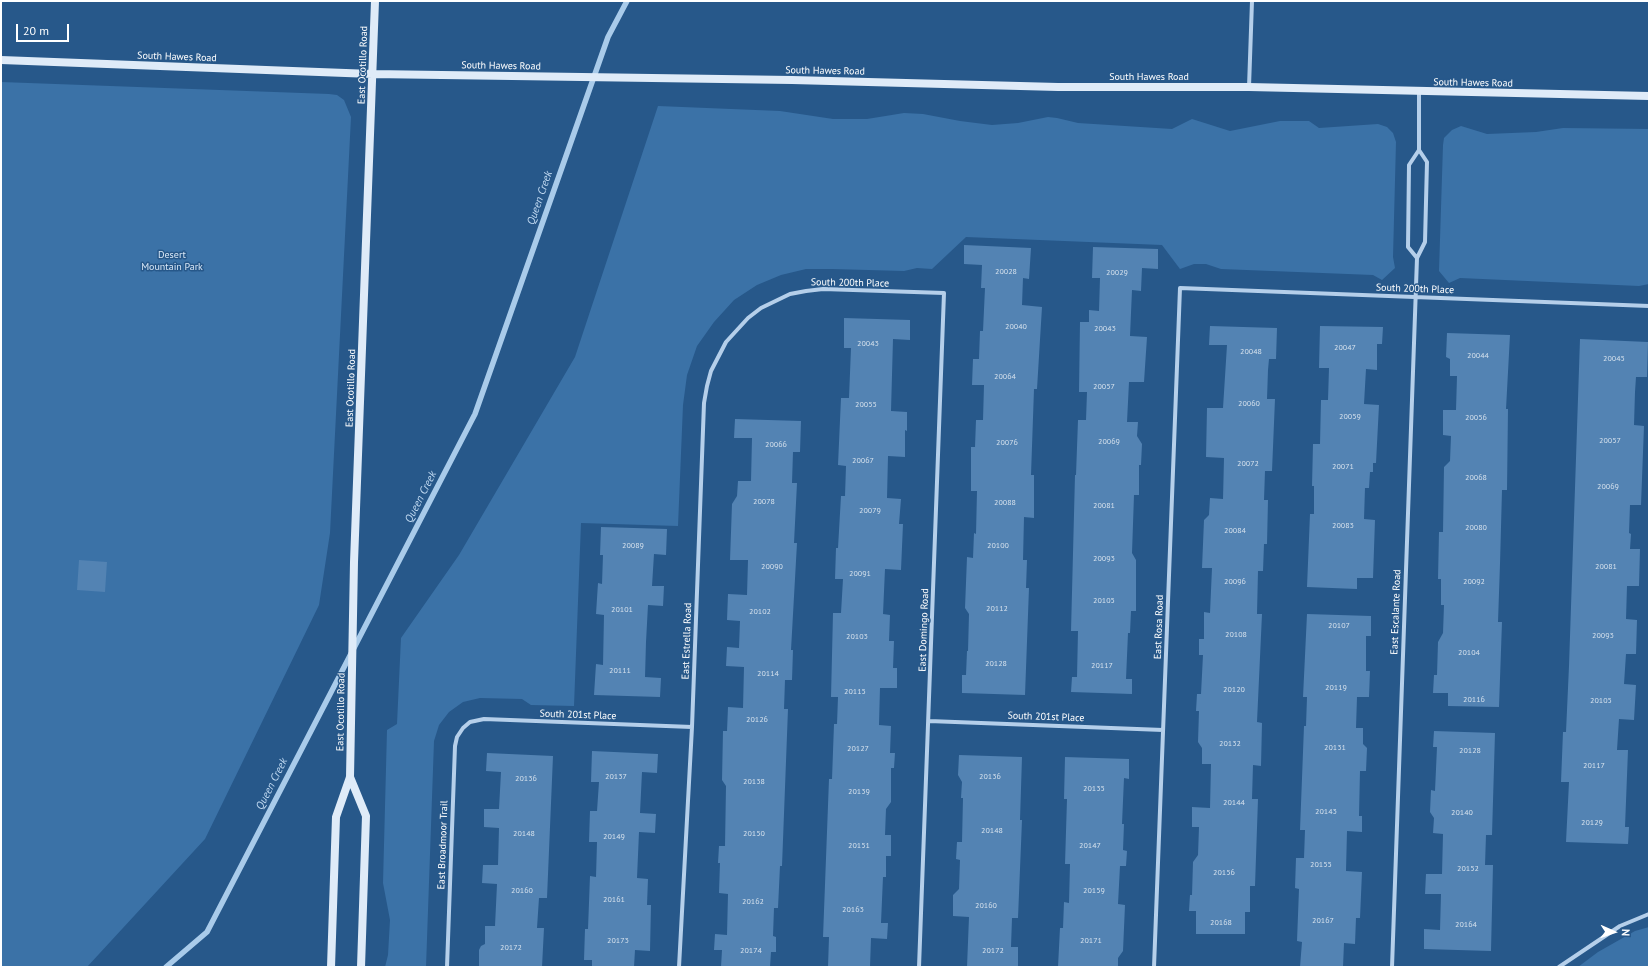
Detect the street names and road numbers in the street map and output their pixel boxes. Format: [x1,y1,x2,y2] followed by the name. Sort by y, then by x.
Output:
[356,26,370,104] street label: East Ocotillo Road
[137,50,217,64] street label: South Hawes Road
[461,59,541,73] street label: South Hawes Road
[785,64,865,78] street label: South Hawes Road
[1109,71,1189,83] street label: South Hawes Road
[1433,76,1513,90] street label: South Hawes Road
[811,276,889,290] street label: South 200th Place
[1376,282,1454,296] street label: South 200th Place
[344,349,358,427] street label: East Ocotillo Road
[1389,569,1403,655] street label: East Escalante Road
[917,588,931,672] street label: East Domingo Road
[1152,595,1166,659] street label: East Rosa Road
[680,602,694,680] street label: East Estrella Road
[334,673,348,751] street label: East Ocotillo Road
[539,708,617,722] street label: South 201st Place
[1007,710,1085,724] street label: South 201st Place
[435,800,451,890] street label: East Broadmoor Trail

